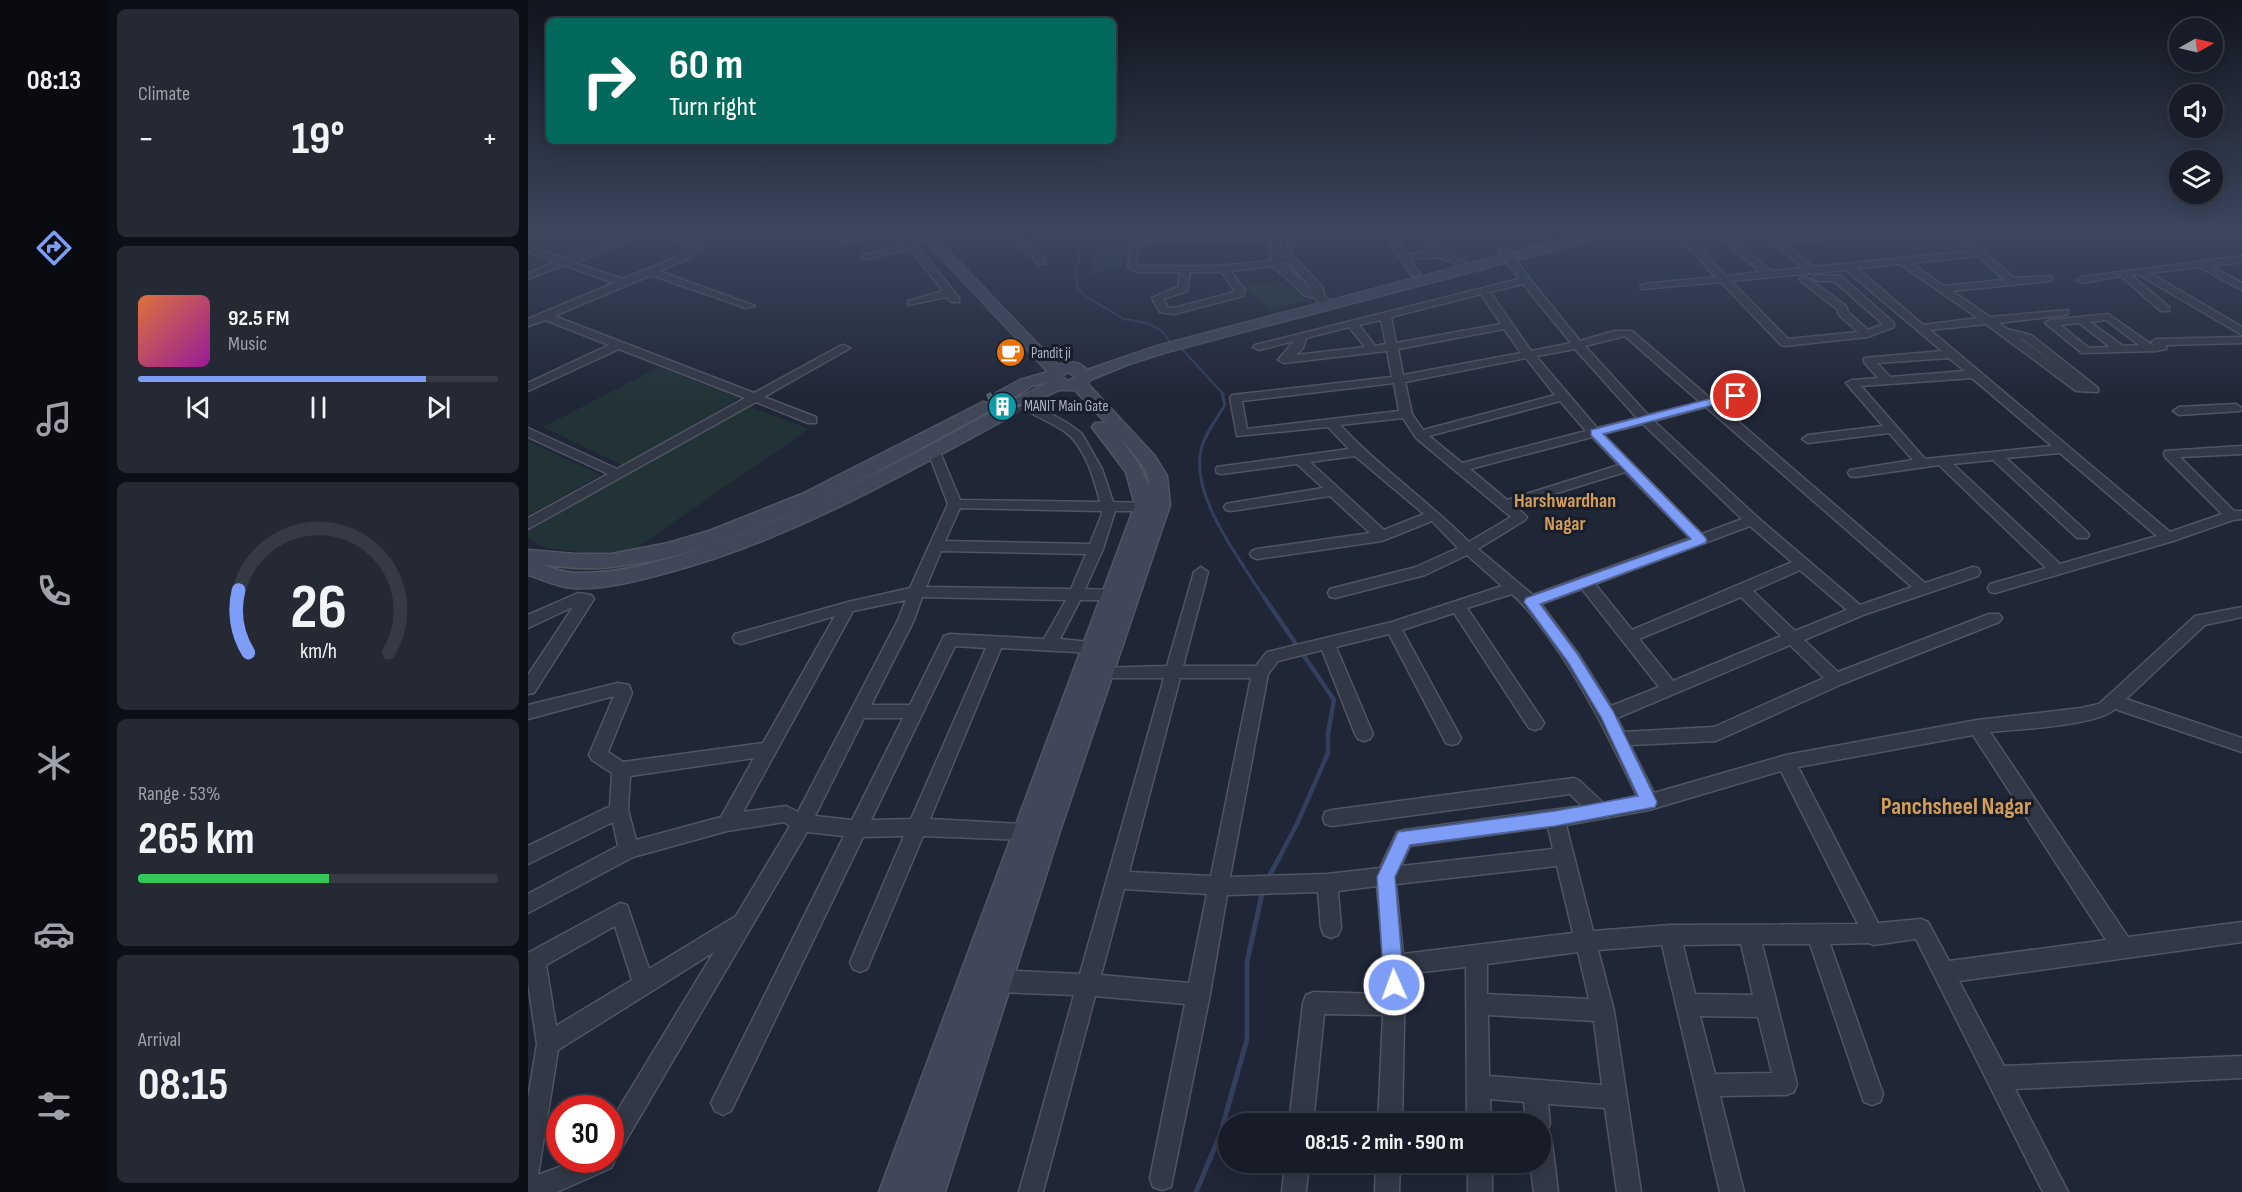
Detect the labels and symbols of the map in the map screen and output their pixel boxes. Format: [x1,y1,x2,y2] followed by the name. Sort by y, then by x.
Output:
[2169,18,2223,72] north arrow
[994,337,1026,369] cafe icon: Pandit ji
[1031,344,1071,363] place label: Pandit ji
[1710,370,1761,421] pin
[987,390,1019,422] building icon: MANIT Main Gate
[1024,397,1108,416] place label: MANIT Main Gate
[1514,489,1616,536] district label: Harshwardhan Nagar
[1881,792,2032,821] district label: Panchsheel Nagar
[1362,953,1426,1017] position arrow
[546,1095,624,1173] speed limit sign: 30

